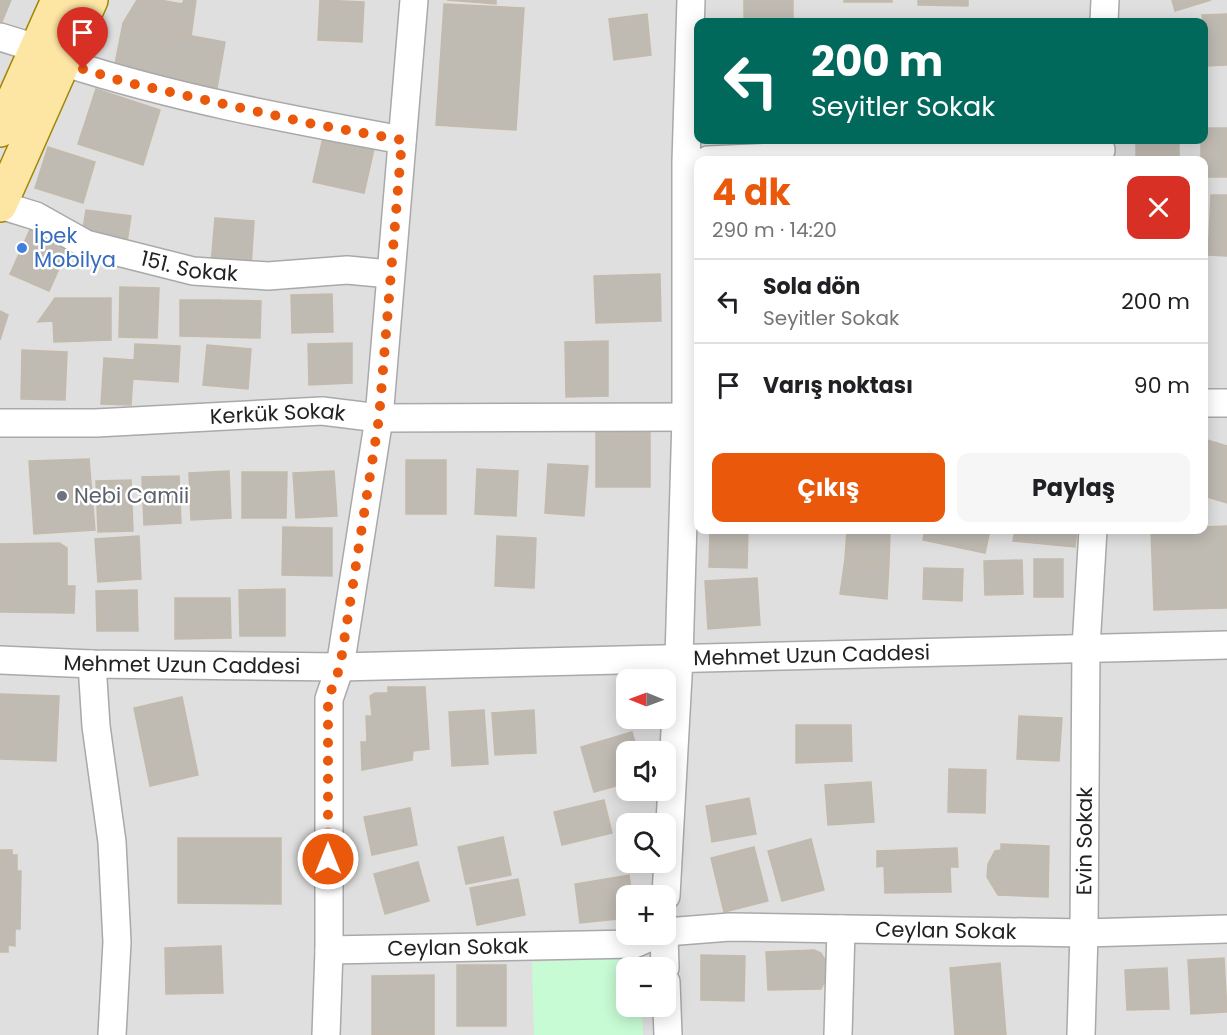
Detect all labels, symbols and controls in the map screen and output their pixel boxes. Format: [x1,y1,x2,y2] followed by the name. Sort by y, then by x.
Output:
[57,7,108,69] pin
[66,16,99,49] icon: arrive
[811,32,943,91] text: 200 m
[712,42,790,120] icon: left
[811,88,995,125] text: Seyitler Sokak
[712,167,791,218] text: 4 dk
[1127,176,1190,239] button: close
[712,216,837,244] text: 290 m · 14:20
[34,221,116,274] place label: İpek Mobilya
[15,241,29,255] marker: İpek Mobilya
[138,243,239,288] street label: 151. Sokak
[763,271,860,302] text: Sola dön
[712,285,745,318] icon: left
[1121,286,1190,317] text: 200 m
[763,304,899,332] text: Seyitler Sokak
[712,369,745,402] icon: arrive
[763,370,913,401] text: Varış noktası
[1134,370,1190,401] text: 90 m
[209,396,347,431] street label: Kerkük Sokak
[712,453,945,522] button: Çıkış
[957,453,1190,522] button: Paylaş
[74,481,189,510] place label: Nebi Camii
[55,489,69,503] marker: Nebi Camii
[693,637,930,672] street label: Mehmet Uzun Caddesi
[63,648,300,681] street label: Mehmet Uzun Caddesi
[616,669,676,729] north arrow
[616,669,676,1017] map controls
[616,741,676,801] button: sound
[1069,787,1099,895] street label: Evin Sokak
[616,813,676,873] button: search
[296,827,360,891] position arrow
[616,885,676,945] button: +
[875,914,1017,946] street label: Ceylan Sokak
[387,931,529,963] street label: Ceylan Sokak
[616,957,676,1017] button: −

